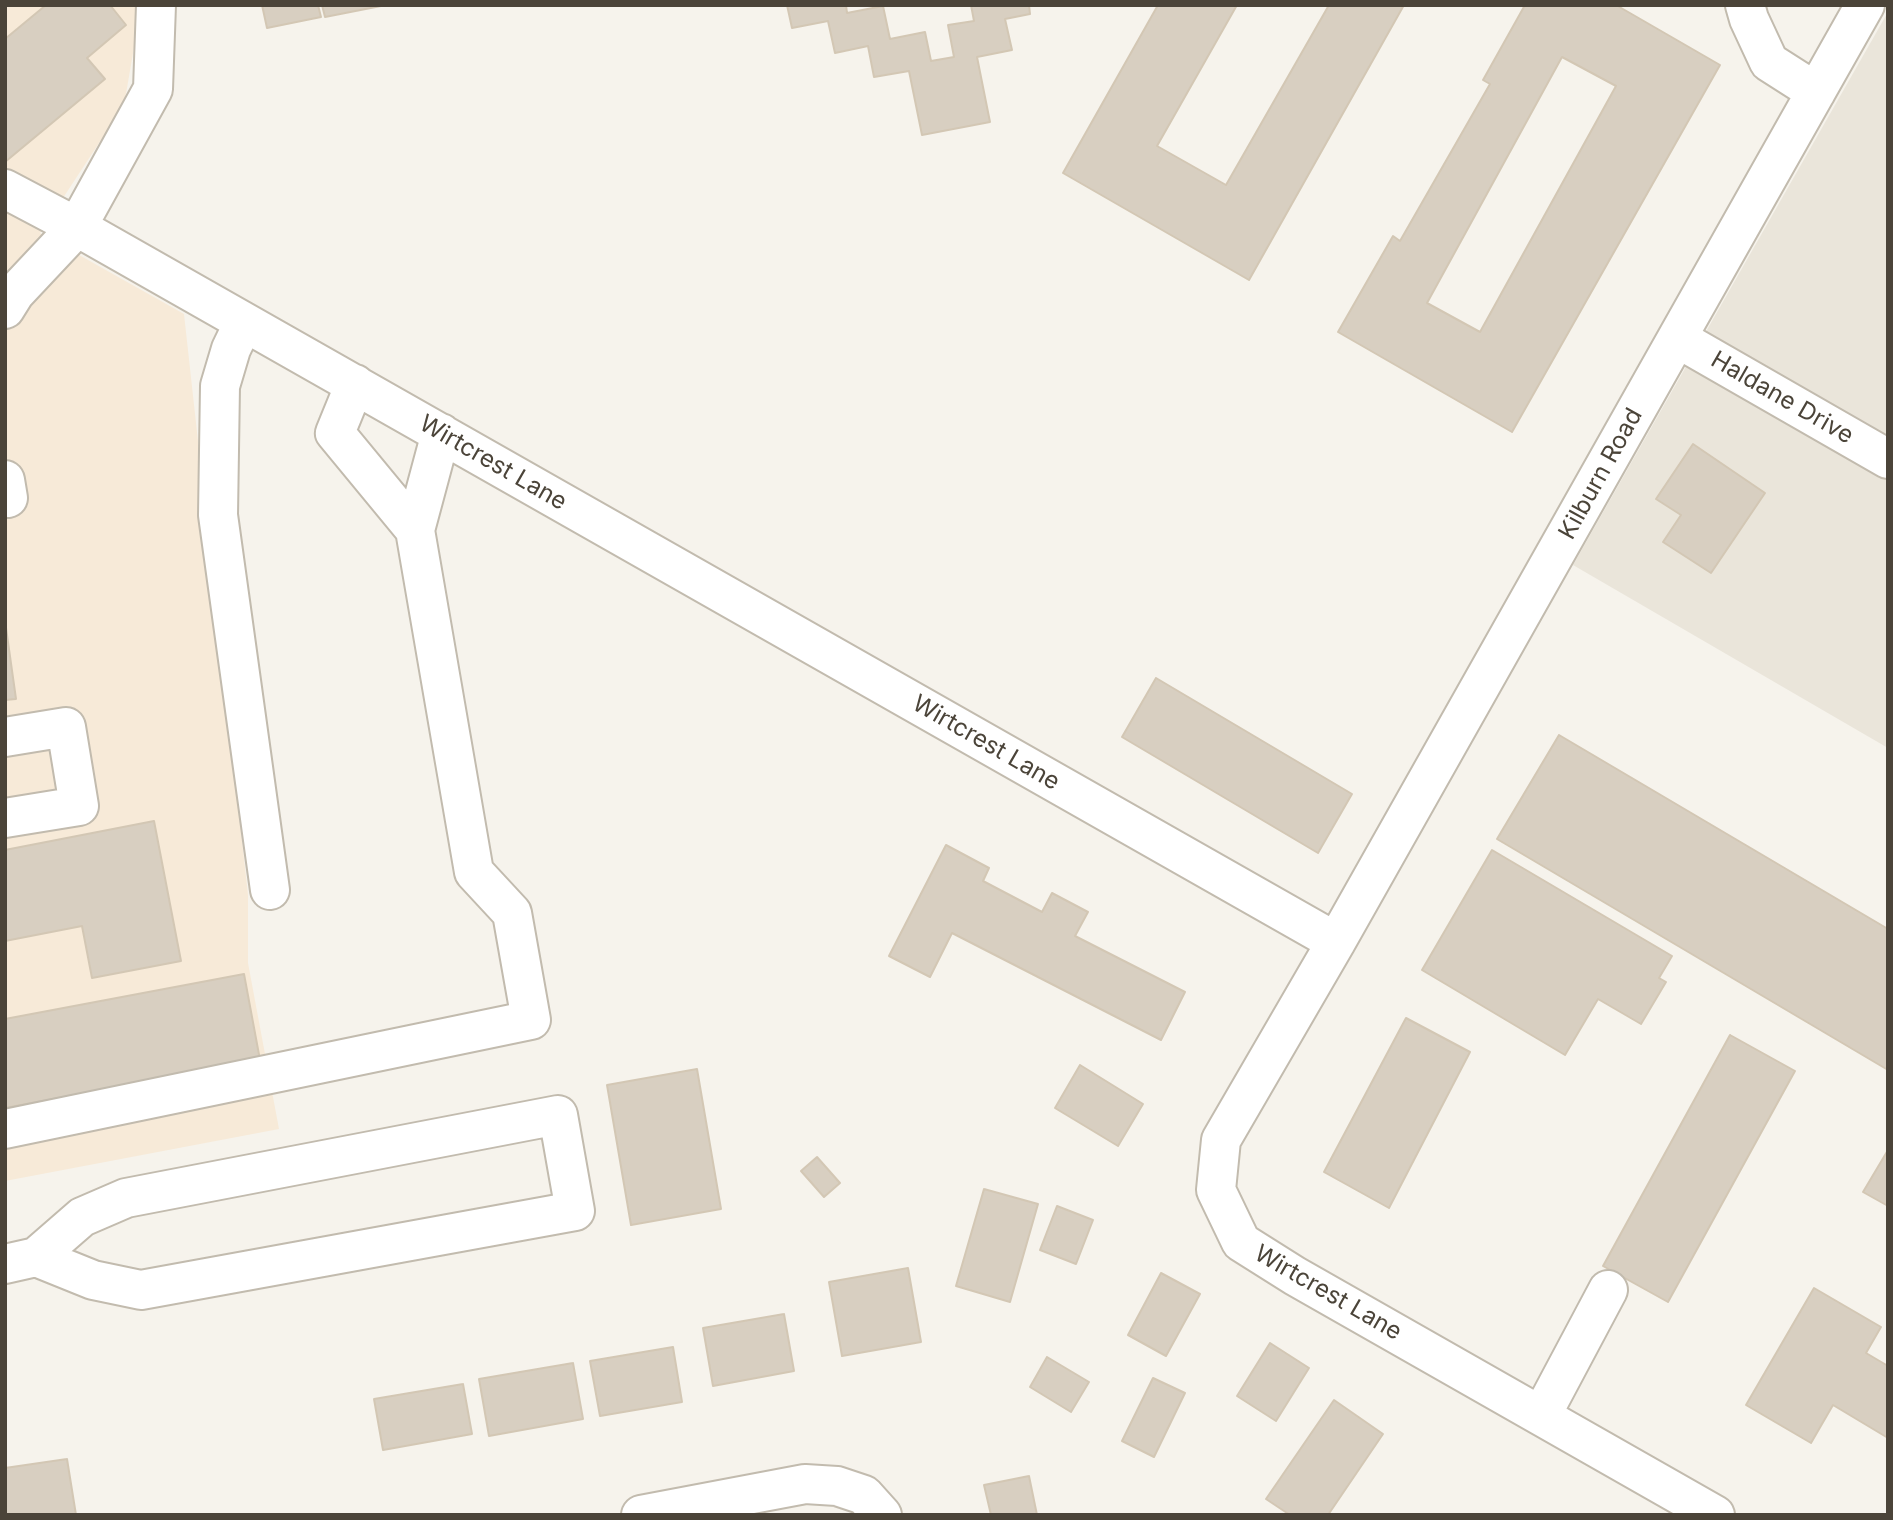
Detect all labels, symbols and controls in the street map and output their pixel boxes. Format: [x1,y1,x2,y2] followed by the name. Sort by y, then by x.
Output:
[1706,346,1858,450] street label: Haldane Drive
[1553,404,1649,544] street label: Kilburn Road
[414,409,572,517] street label: Wirtcrest Lane
[907,689,1065,797] street label: Wirtcrest Lane
[1249,1239,1407,1347] street label: Wirtcrest Lane

